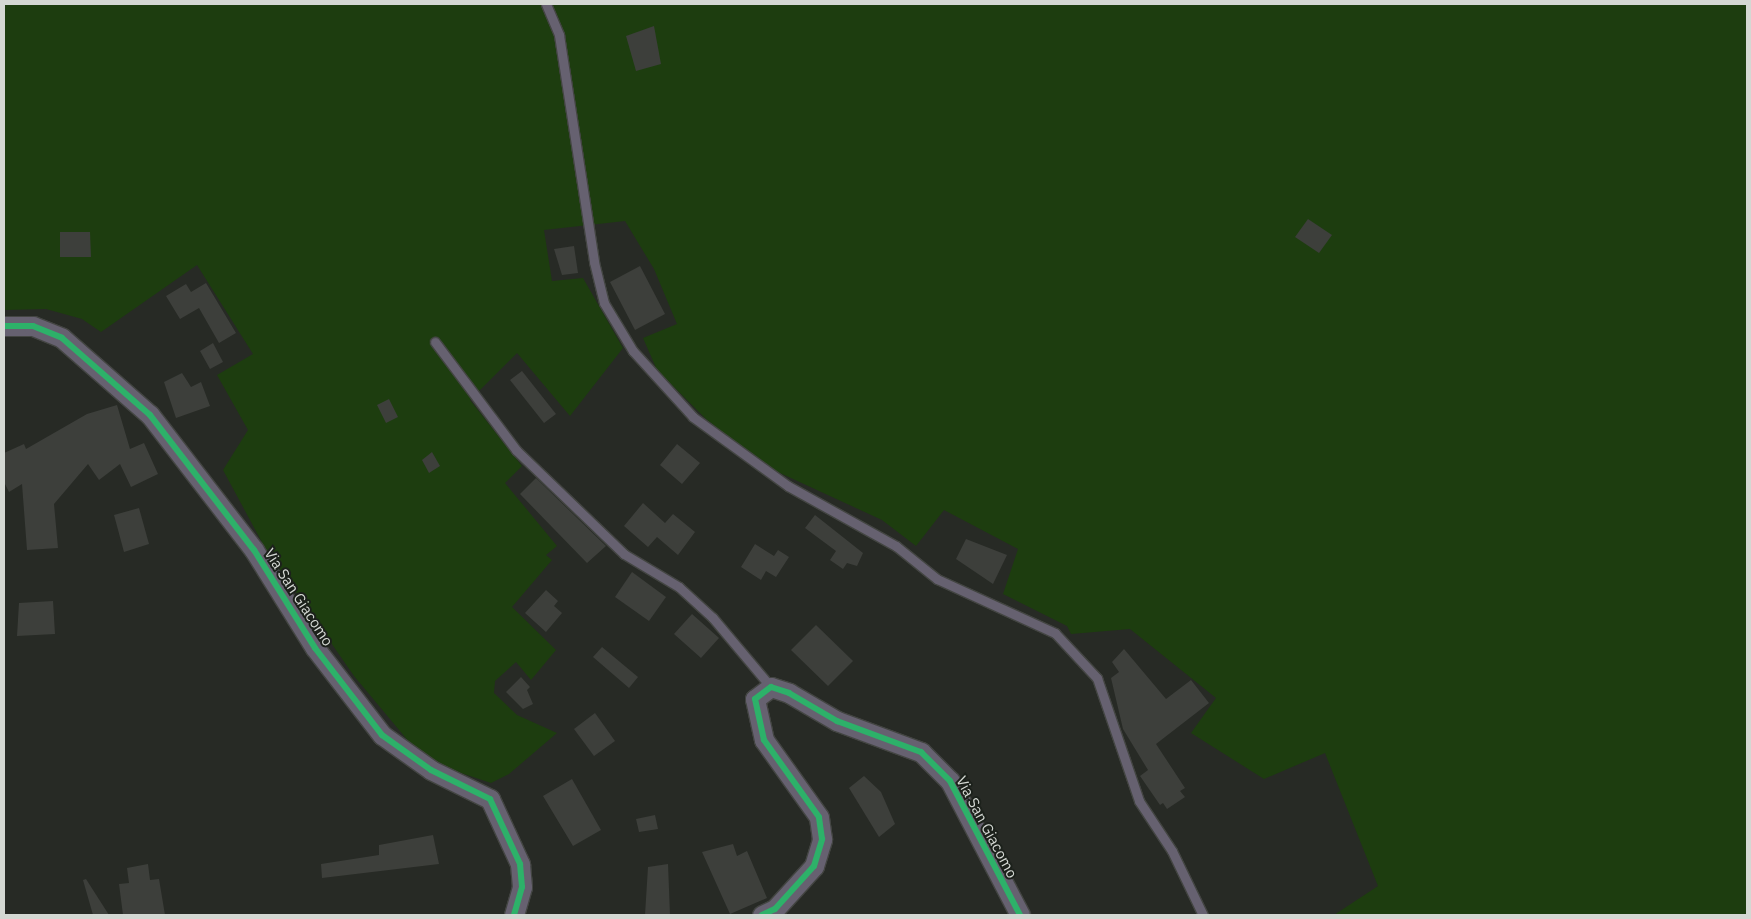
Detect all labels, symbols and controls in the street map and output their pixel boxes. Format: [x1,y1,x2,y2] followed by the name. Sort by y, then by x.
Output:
[261,545,337,649] street label: Via San Giacomo
[953,773,1021,881] street label: Via San Giacomo

